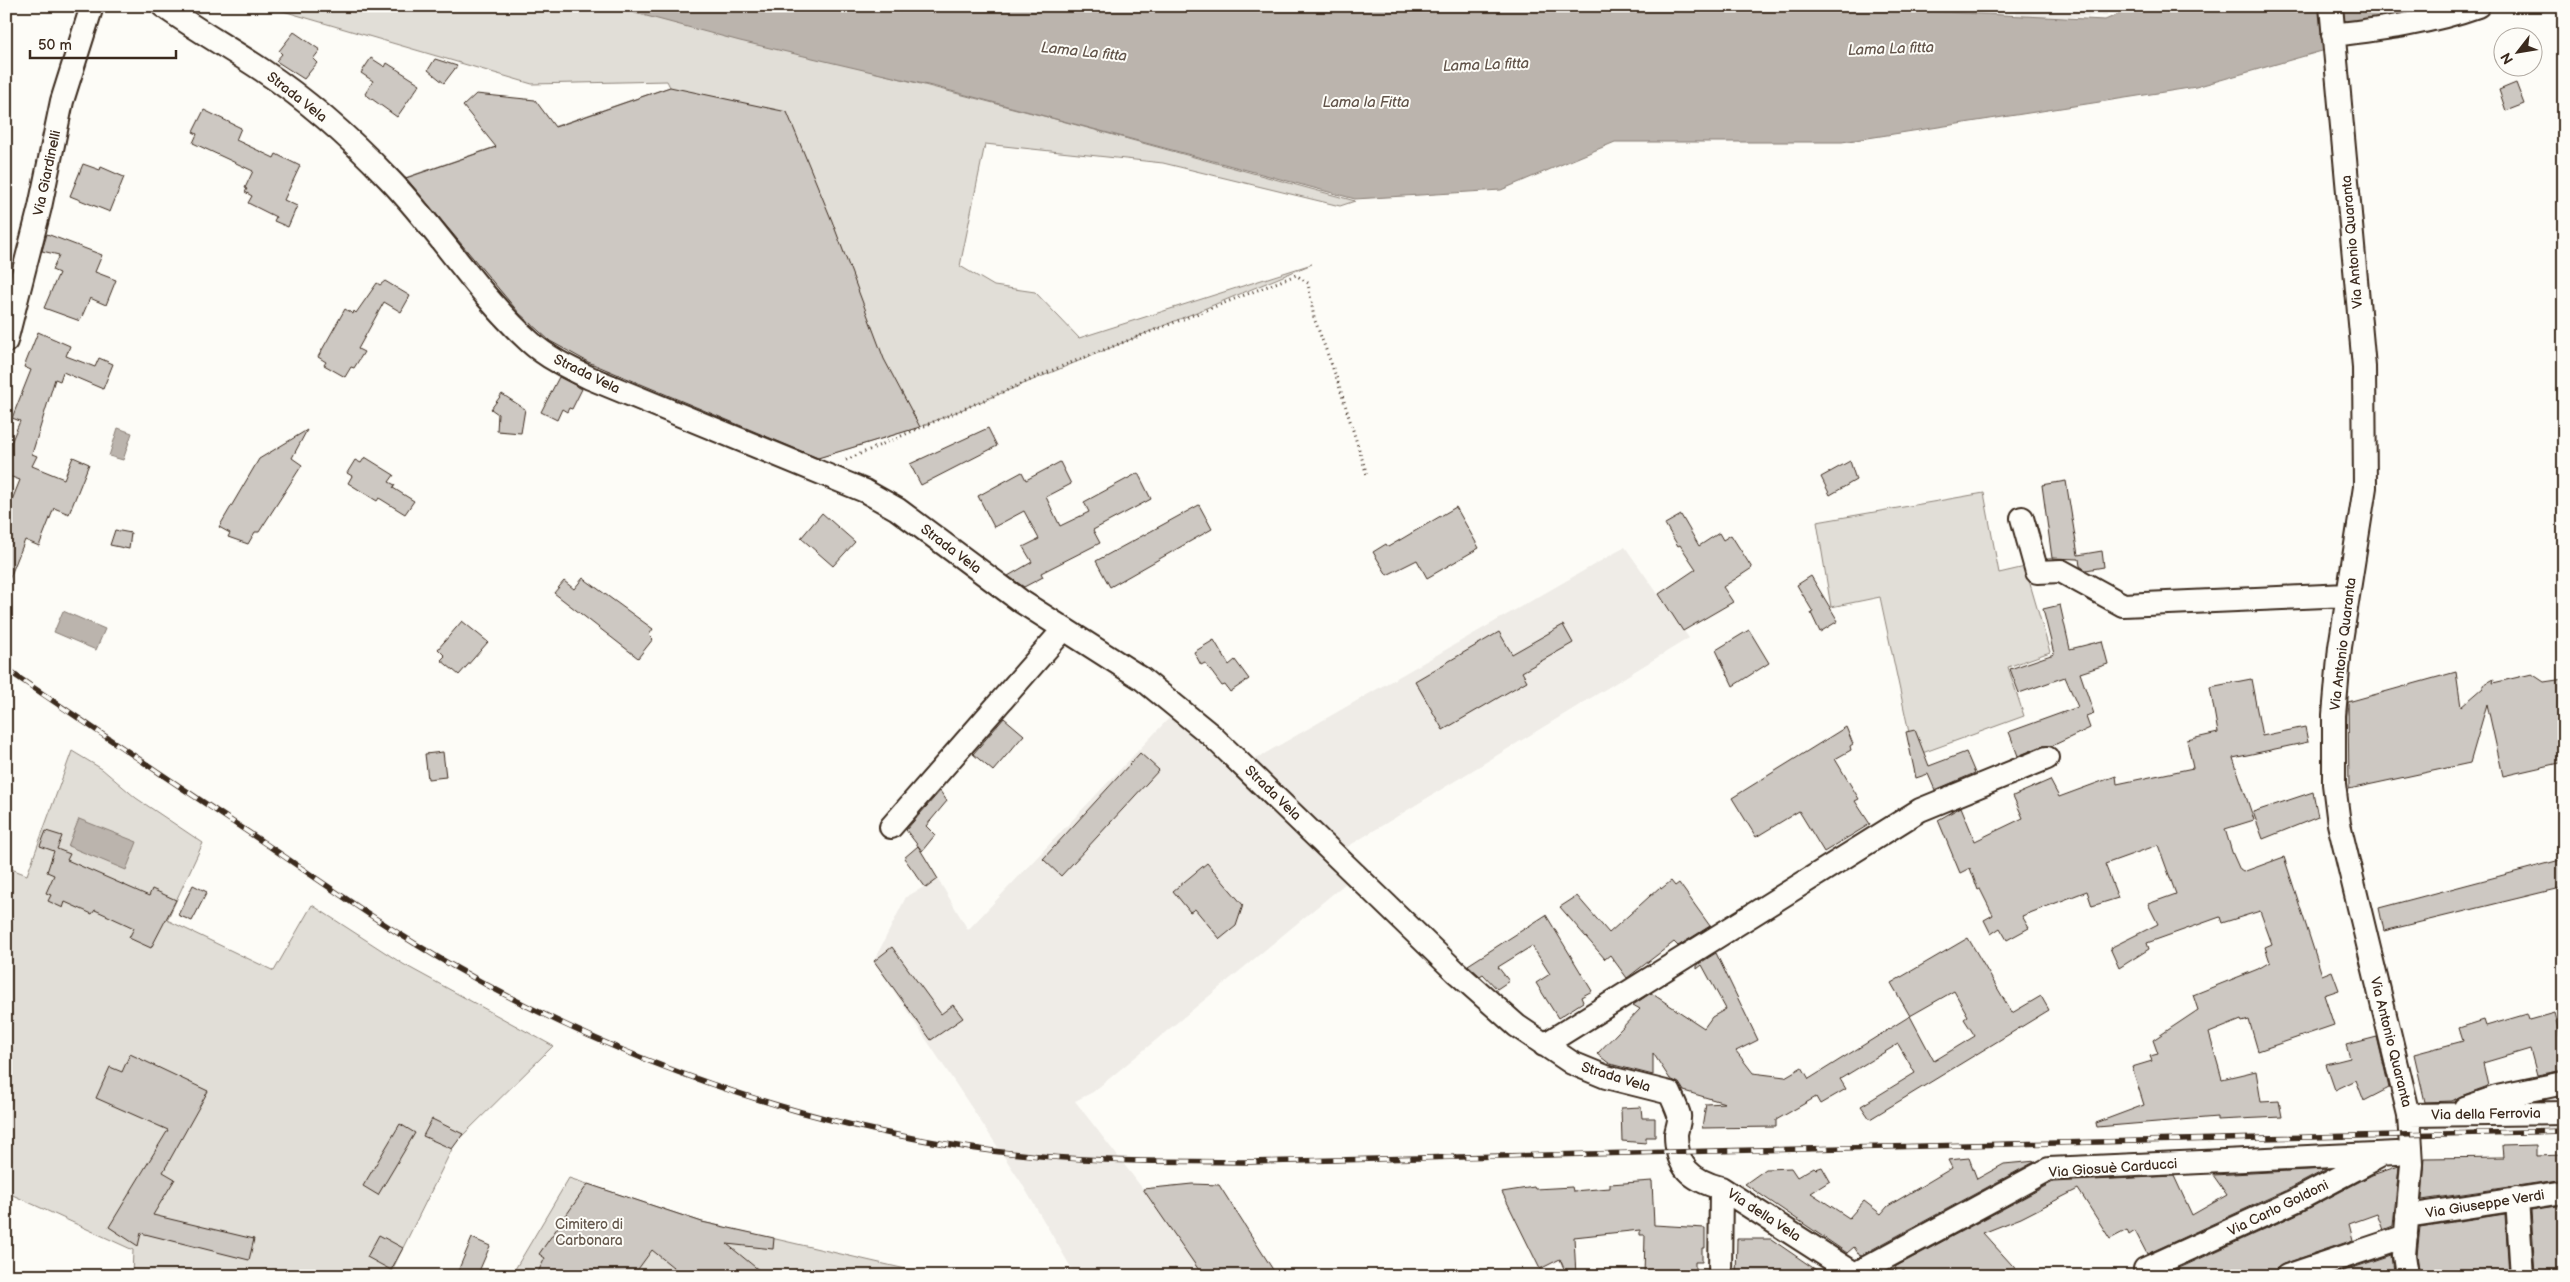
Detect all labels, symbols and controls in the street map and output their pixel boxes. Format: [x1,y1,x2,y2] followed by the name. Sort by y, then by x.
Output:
[30,28,176,60] scale bar
[2492,28,2542,78] north arrow
[38,36,72,55] text: 50 m
[1040,38,1128,66] water label: Lama La fitta
[1847,38,1935,60] water label: Lama La fitta
[2497,50,2517,67] text: N
[1442,54,1530,76] water label: Lama La fitta
[264,68,330,126] street label: Strada Vela
[1323,93,1409,112] water label: Lama la Fitta
[30,129,64,217] street label: Via Giardinelli
[2338,175,2366,309] street label: Via Antonio Quaranta
[551,351,623,397] street label: Strada Vela
[917,521,985,577] street label: Strada Vela
[2326,576,2360,711] street label: Via Antonio Quaranta
[1241,762,1305,824] street label: Strada Vela
[2367,975,2415,1109] street label: Via Antonio Quaranta
[1579,1058,1653,1096] street label: Strada Vela
[2431,1105,2541,1123] street label: Via della Ferrovia
[2048,1155,2178,1181] street label: Via Giosuè Carducci
[2225,1176,2331,1240] street label: Via Carlo Goldoni
[1724,1185,1804,1245] street label: Via della Vela
[2424,1186,2546,1222] street label: Via Giuseppe Verdi
[555,1216,623,1249] park label: Cimitero di Carbonara

